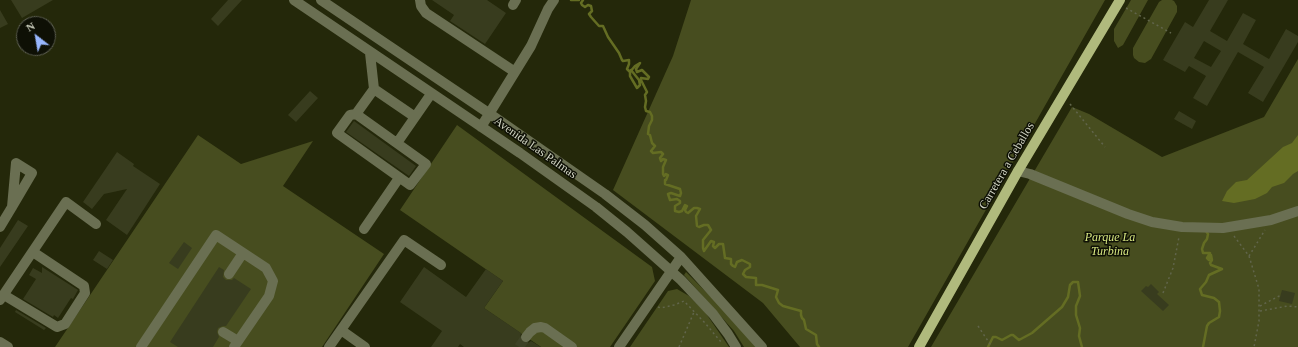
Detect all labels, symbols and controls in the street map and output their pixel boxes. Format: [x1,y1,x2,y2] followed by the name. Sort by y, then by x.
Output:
[16,16,56,56] north arrow
[24,19,37,34] text: N
[491,114,579,182] street label: Avenida Las Palmas
[976,120,1038,212] street label: Carretera a Ceballos
[1085,231,1135,259] park label: Parque La Turbina

